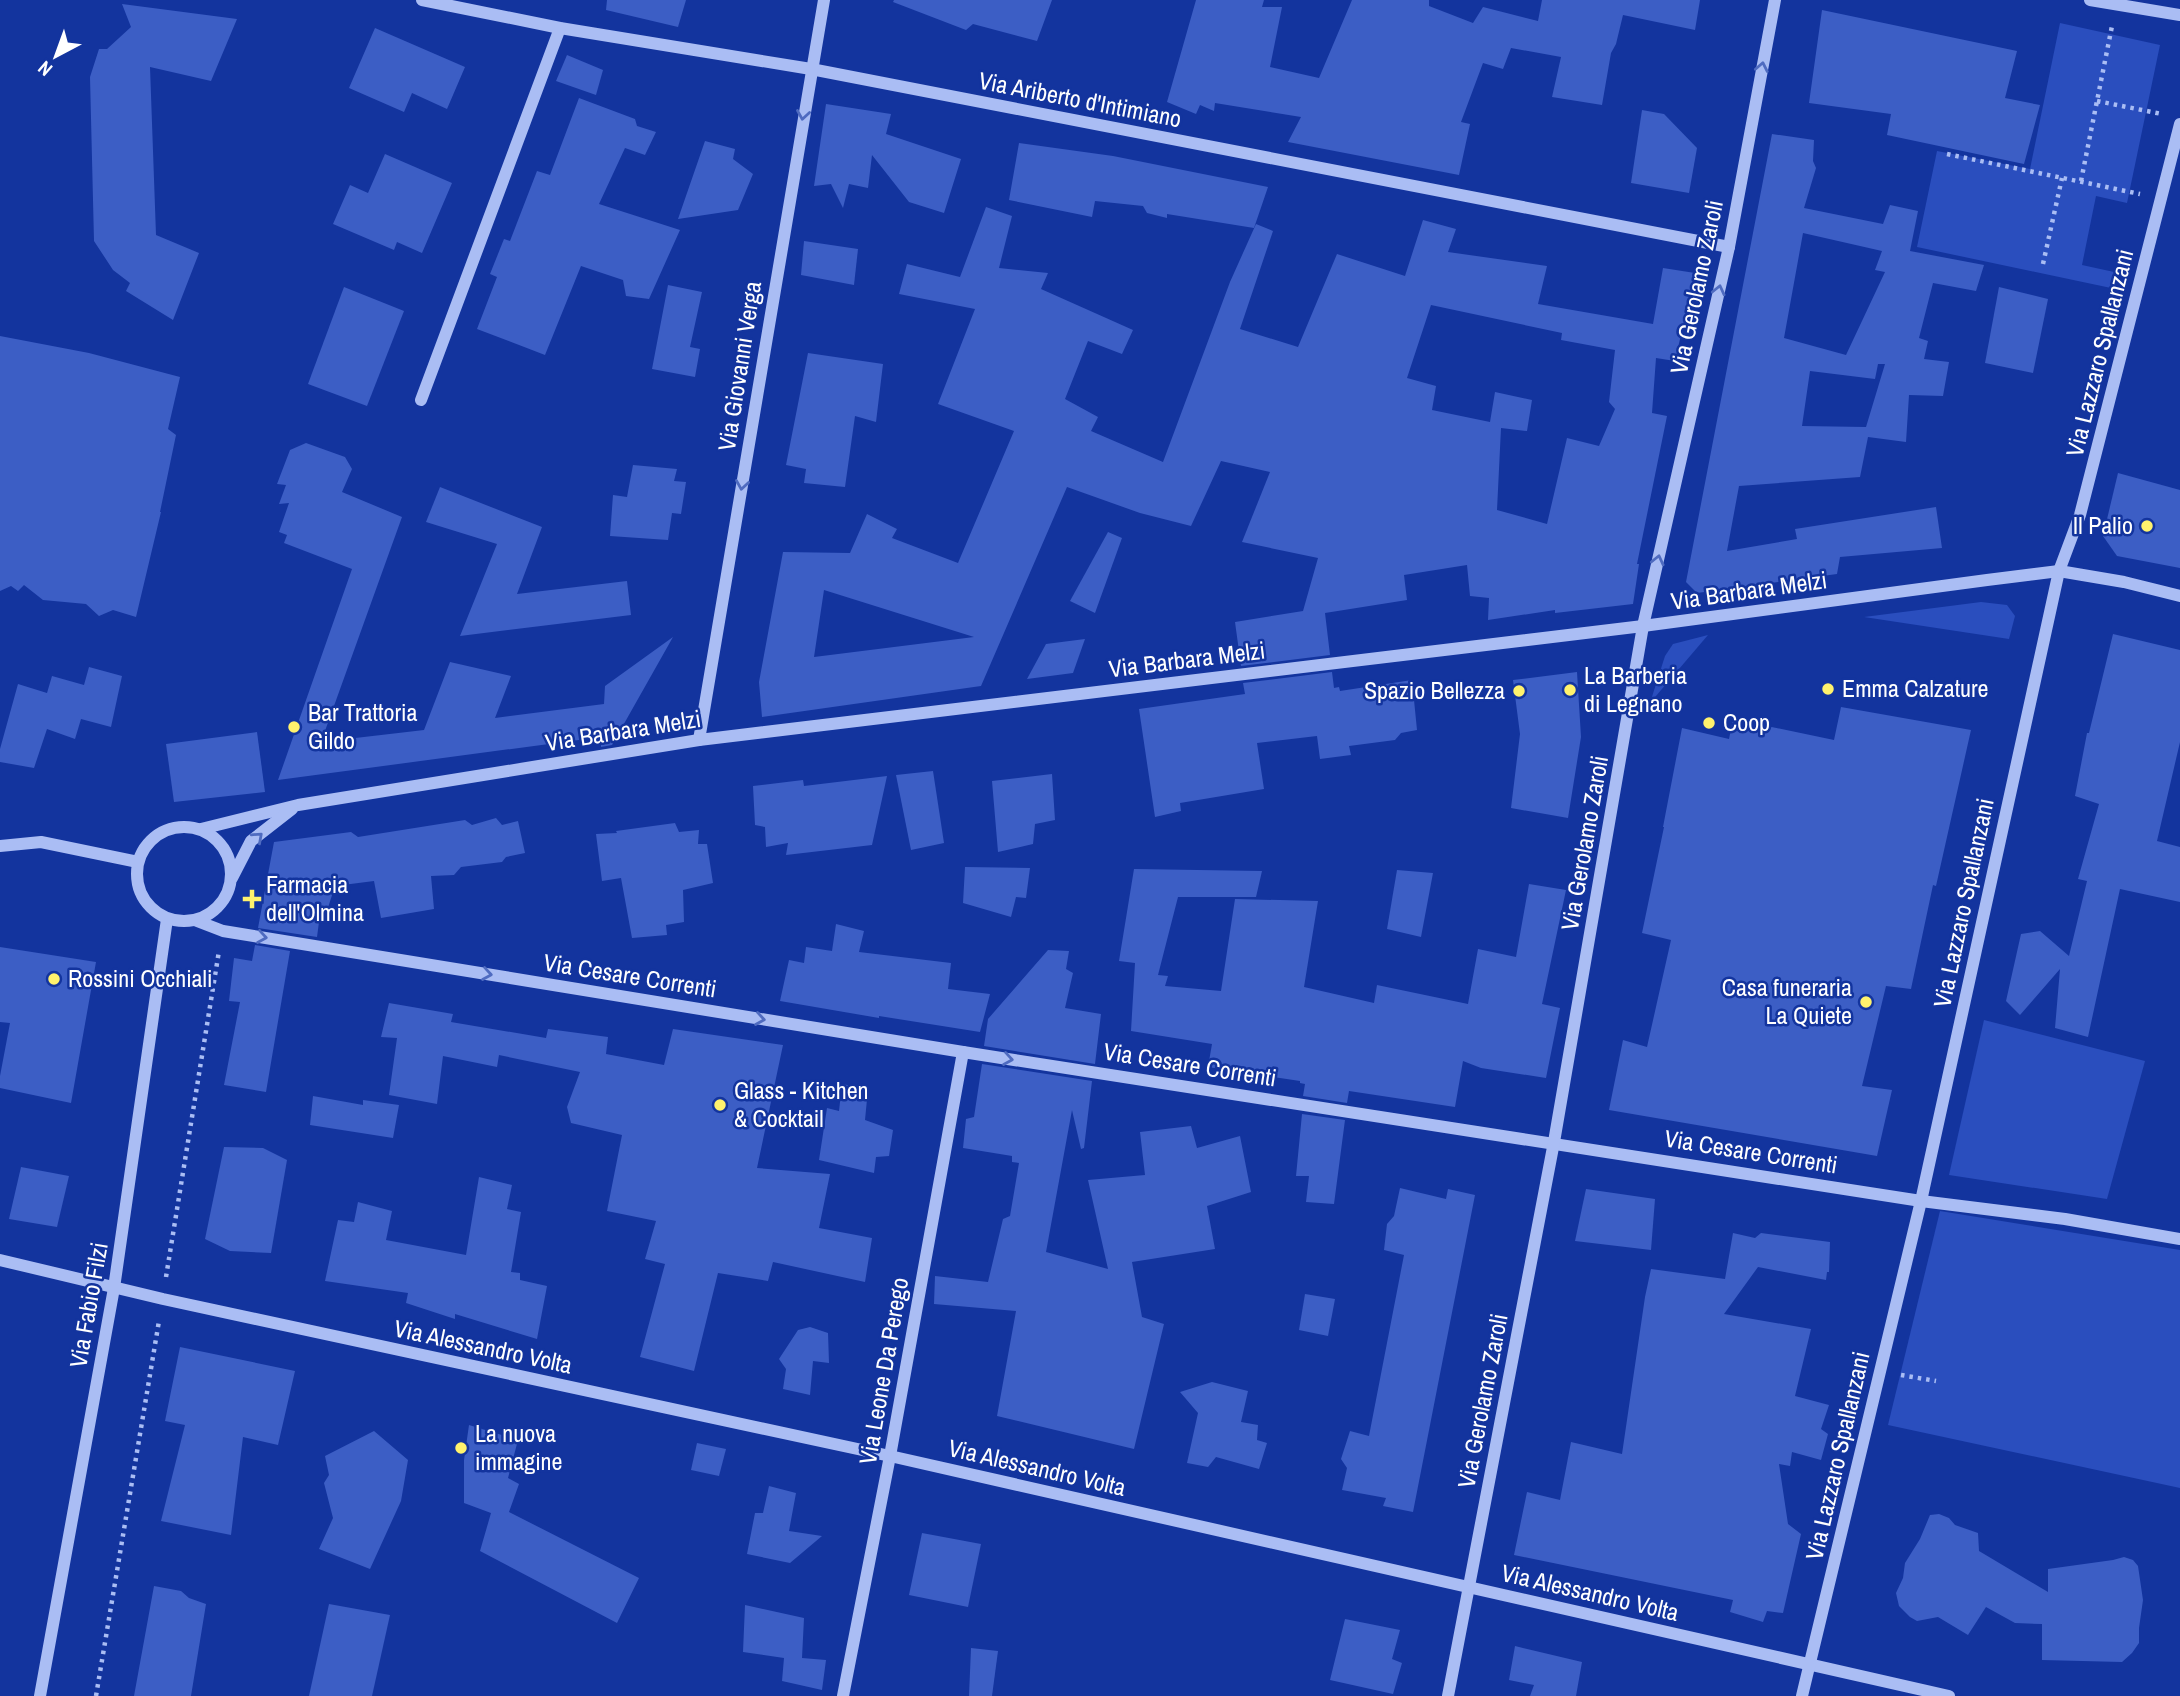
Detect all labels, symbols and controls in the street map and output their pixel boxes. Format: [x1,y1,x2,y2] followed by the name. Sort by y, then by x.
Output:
[21,21,91,91] north arrow
[32,55,58,82] text: N
[1754,61,1769,73] one-way arrow
[976,64,1184,134] street label: Via Ariberto d'Intimiano
[796,110,811,121] one-way arrow
[1662,197,1730,377] street label: Via Gerolamo Zaroli
[2058,246,2140,460] street label: Via Lazzaro Spallanzani
[710,279,768,453] street label: Via Giovanni Verga
[1711,284,1725,296] one-way arrow
[735,479,750,491] one-way arrow
[2073,509,2133,541] place label: Il Palio
[2139,518,2155,534] marker: Il Palio
[1650,554,1664,566] one-way arrow
[1669,563,1829,617] street label: Via Barbara Melzi
[1107,634,1267,684] street label: Via Barbara Melzi
[1584,659,1687,719] place label: La Barberia di Legnano
[1842,672,1989,704] place label: Emma Calzature
[1364,674,1505,706] place label: Spazio Bellezza
[1820,681,1836,697] marker: Emma Calzature
[1562,682,1578,698] marker: La Barberia di Legnano
[1511,683,1527,699] marker: Spazio Bellezza
[308,696,417,756] place label: Bar Trattoria Gildo
[543,702,703,758] street label: Via Barbara Melzi
[1723,706,1770,738] place label: Coop
[1701,715,1717,731] marker: Coop
[286,719,302,735] marker: Bar Trattoria Gildo
[1553,753,1615,933] street label: Via Gerolamo Zaroli
[1925,795,2001,1010] street label: Via Lazzaro Spallanzani
[250,832,263,845] one-way arrow
[266,868,364,928] place label: Farmacia dell'Olmina
[244,891,260,907] marker: Farmacia dell'Olmina
[256,929,268,944] one-way arrow
[541,946,719,1004] street label: Via Cesare Correnti
[68,962,212,994] place label: Rossini Occhiali
[481,966,493,981] one-way arrow
[46,971,62,987] marker: Rossini Occhiali
[1722,971,1852,1031] place label: Casa funeraria La Quiete
[1858,994,1874,1010] marker: Casa funeraria La Quiete
[754,1011,766,1026] one-way arrow
[1101,1035,1279,1093] street label: Via Cesare Correnti
[1003,1051,1014,1066] one-way arrow
[734,1074,869,1134] place label: Glass - Kitchen & Cocktail
[712,1097,728,1113] marker: Glass - Kitchen & Cocktail
[1662,1122,1840,1180] street label: Via Cesare Correnti
[61,1240,115,1370] street label: Via Fabio Filzi
[851,1275,915,1467] street label: Via Leone Da Perego
[1449,1311,1515,1491] street label: Via Gerolamo Zaroli
[391,1312,575,1381] street label: Via Alessandro Volta
[1797,1348,1877,1563] street label: Via Lazzaro Spallanzani
[475,1417,563,1477] place label: La nuova immagine
[945,1431,1129,1503] street label: Via Alessandro Volta
[453,1440,469,1456] marker: La nuova immagine
[1498,1556,1682,1628] street label: Via Alessandro Volta

